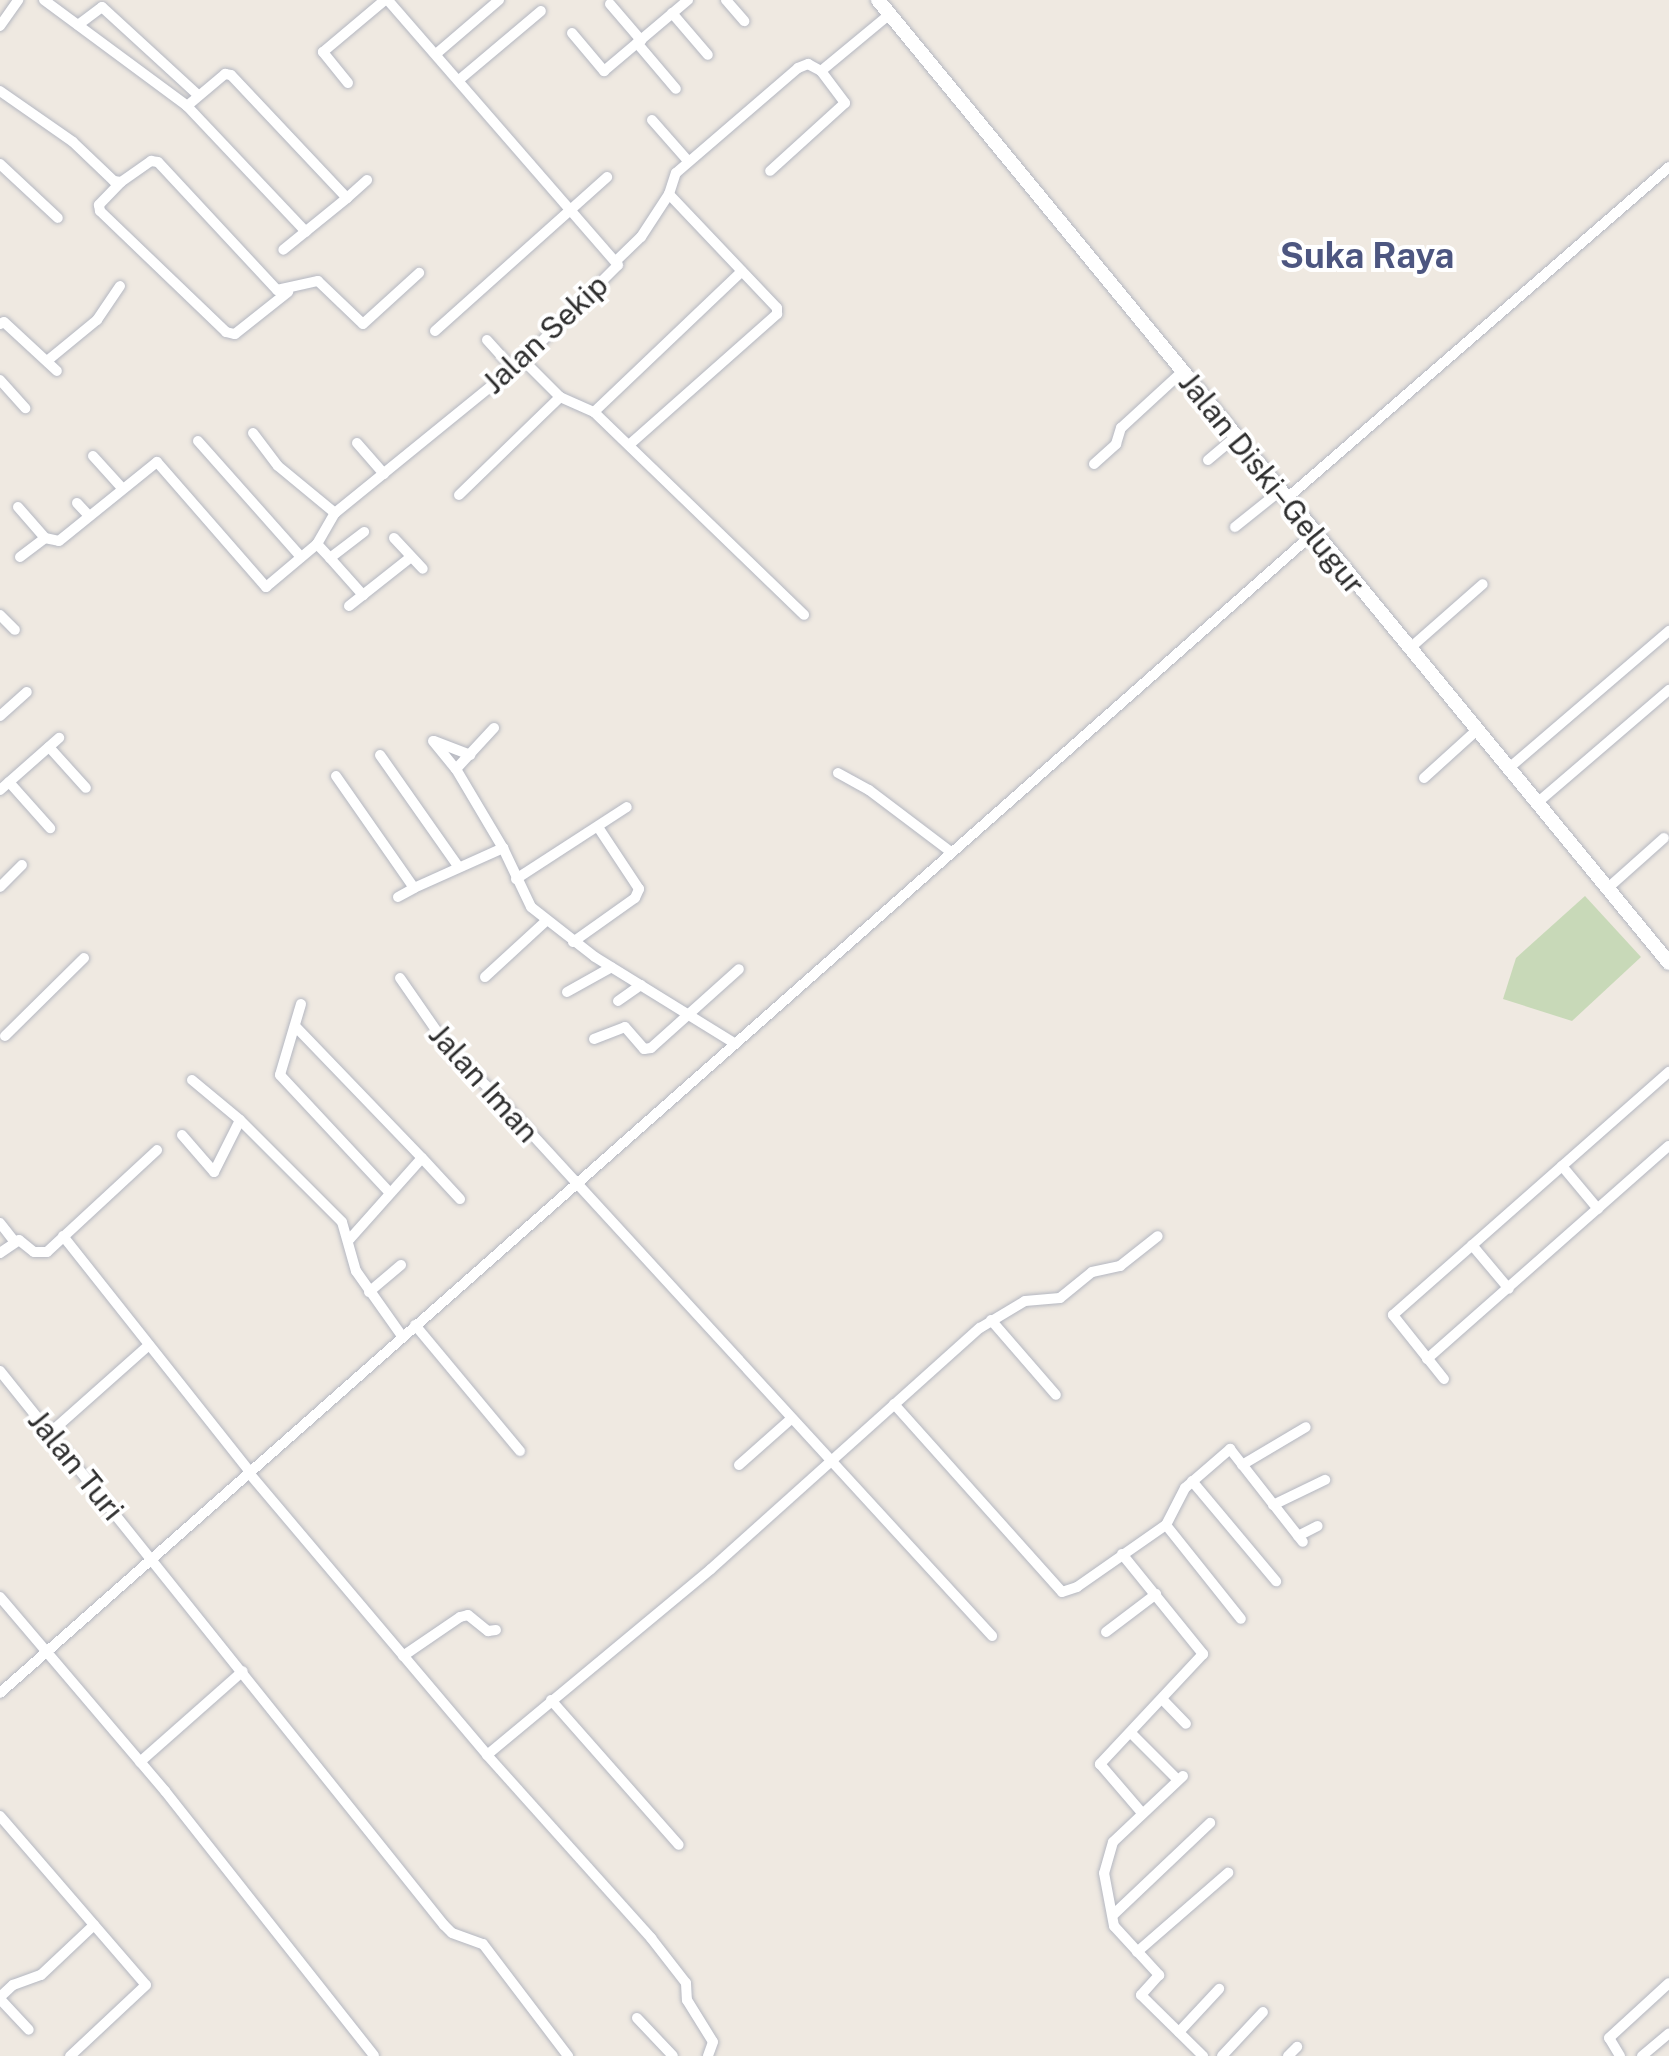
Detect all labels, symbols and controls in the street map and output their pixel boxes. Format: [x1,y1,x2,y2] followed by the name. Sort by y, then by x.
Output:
[1280,235,1454,277] district label: Suka Raya
[475,267,615,401] street label: Jalan Sekip
[1171,365,1373,601] street label: Jalan Diski–Gelugur
[422,1016,546,1150] street label: Jalan Iman
[21,1403,131,1527] street label: Jalan Turi

